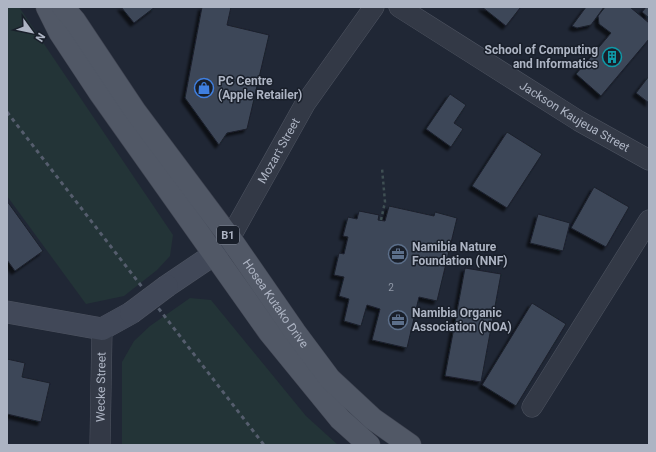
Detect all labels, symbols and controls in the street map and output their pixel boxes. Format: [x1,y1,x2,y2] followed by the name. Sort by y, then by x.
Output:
[12,12,52,52] north arrow
[32,30,48,44] text: N
[485,43,598,71] place label: School of Computing and Informatics
[601,46,623,68] building icon: School of Computing and Informatics
[218,74,302,102] place label: PC Centre (Apple Retailer)
[193,77,215,99] shop icon: PC Centre (Apple Retailer)
[517,78,632,155] street label: Jackson Kaujeua Street
[255,116,303,186] street label: Mozart Street
[217,226,239,244] road number: B1
[412,240,508,268] place label: Namibia Nature Foundation (NNF)
[387,243,409,265] office icon: Namibia Nature Foundation (NNF)
[240,257,311,351] street label: Hosea Kutako Drive
[388,282,394,293] house number: 2
[412,306,512,334] place label: Namibia Organic Association (NOA)
[387,309,409,331] office icon: Namibia Organic Association (NOA)
[93,352,109,422] street label: Wecke Street

